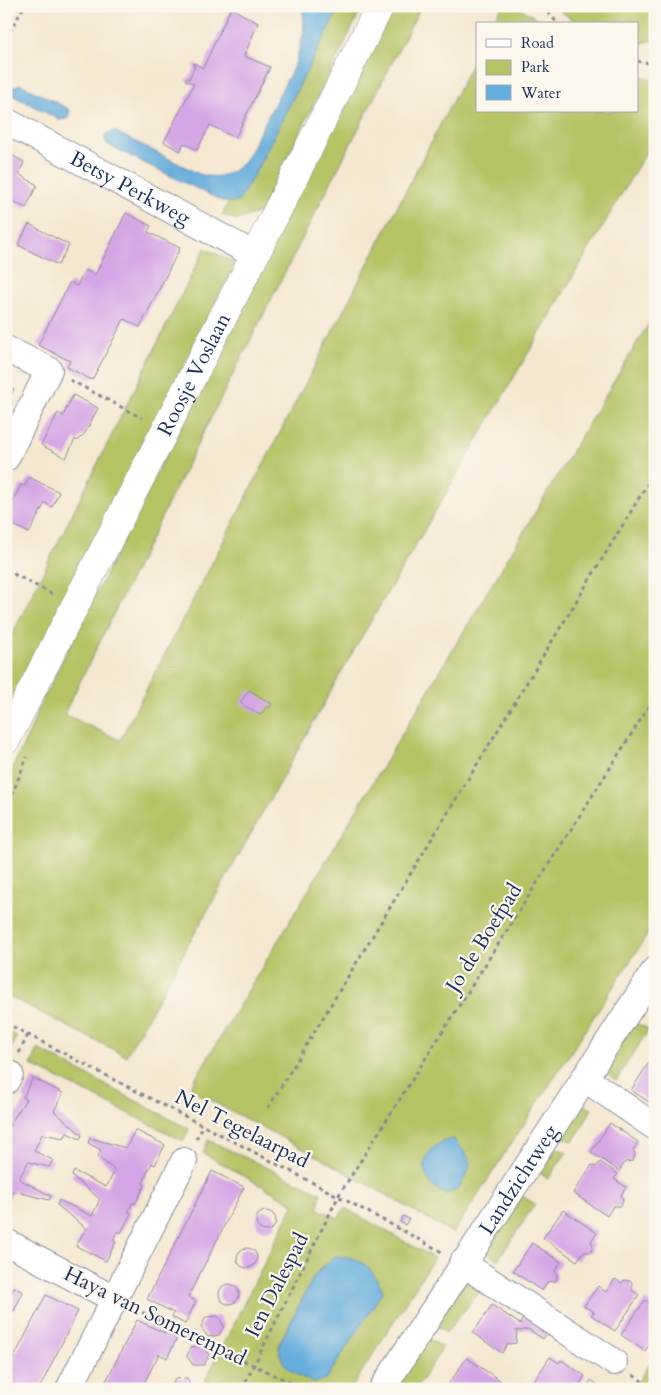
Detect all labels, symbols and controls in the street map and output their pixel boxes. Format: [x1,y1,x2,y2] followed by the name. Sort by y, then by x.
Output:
[476,22,638,112] legend
[521,33,554,53] text: Road
[521,57,550,77] text: Park
[520,83,562,103] text: Water
[65,143,196,232] street label: Betsy Perkweg
[150,308,237,441] street label: Roosje Voslaan
[437,878,529,1001] street label: Jo de Boefpad
[170,1083,314,1175] street label: Nel Tegelaarpad
[472,1119,565,1240] street label: Landzichtweg
[238,1228,316,1342] street label: Ien Dalespad
[59,1259,251,1373] street label: Haya van Somerenpad

